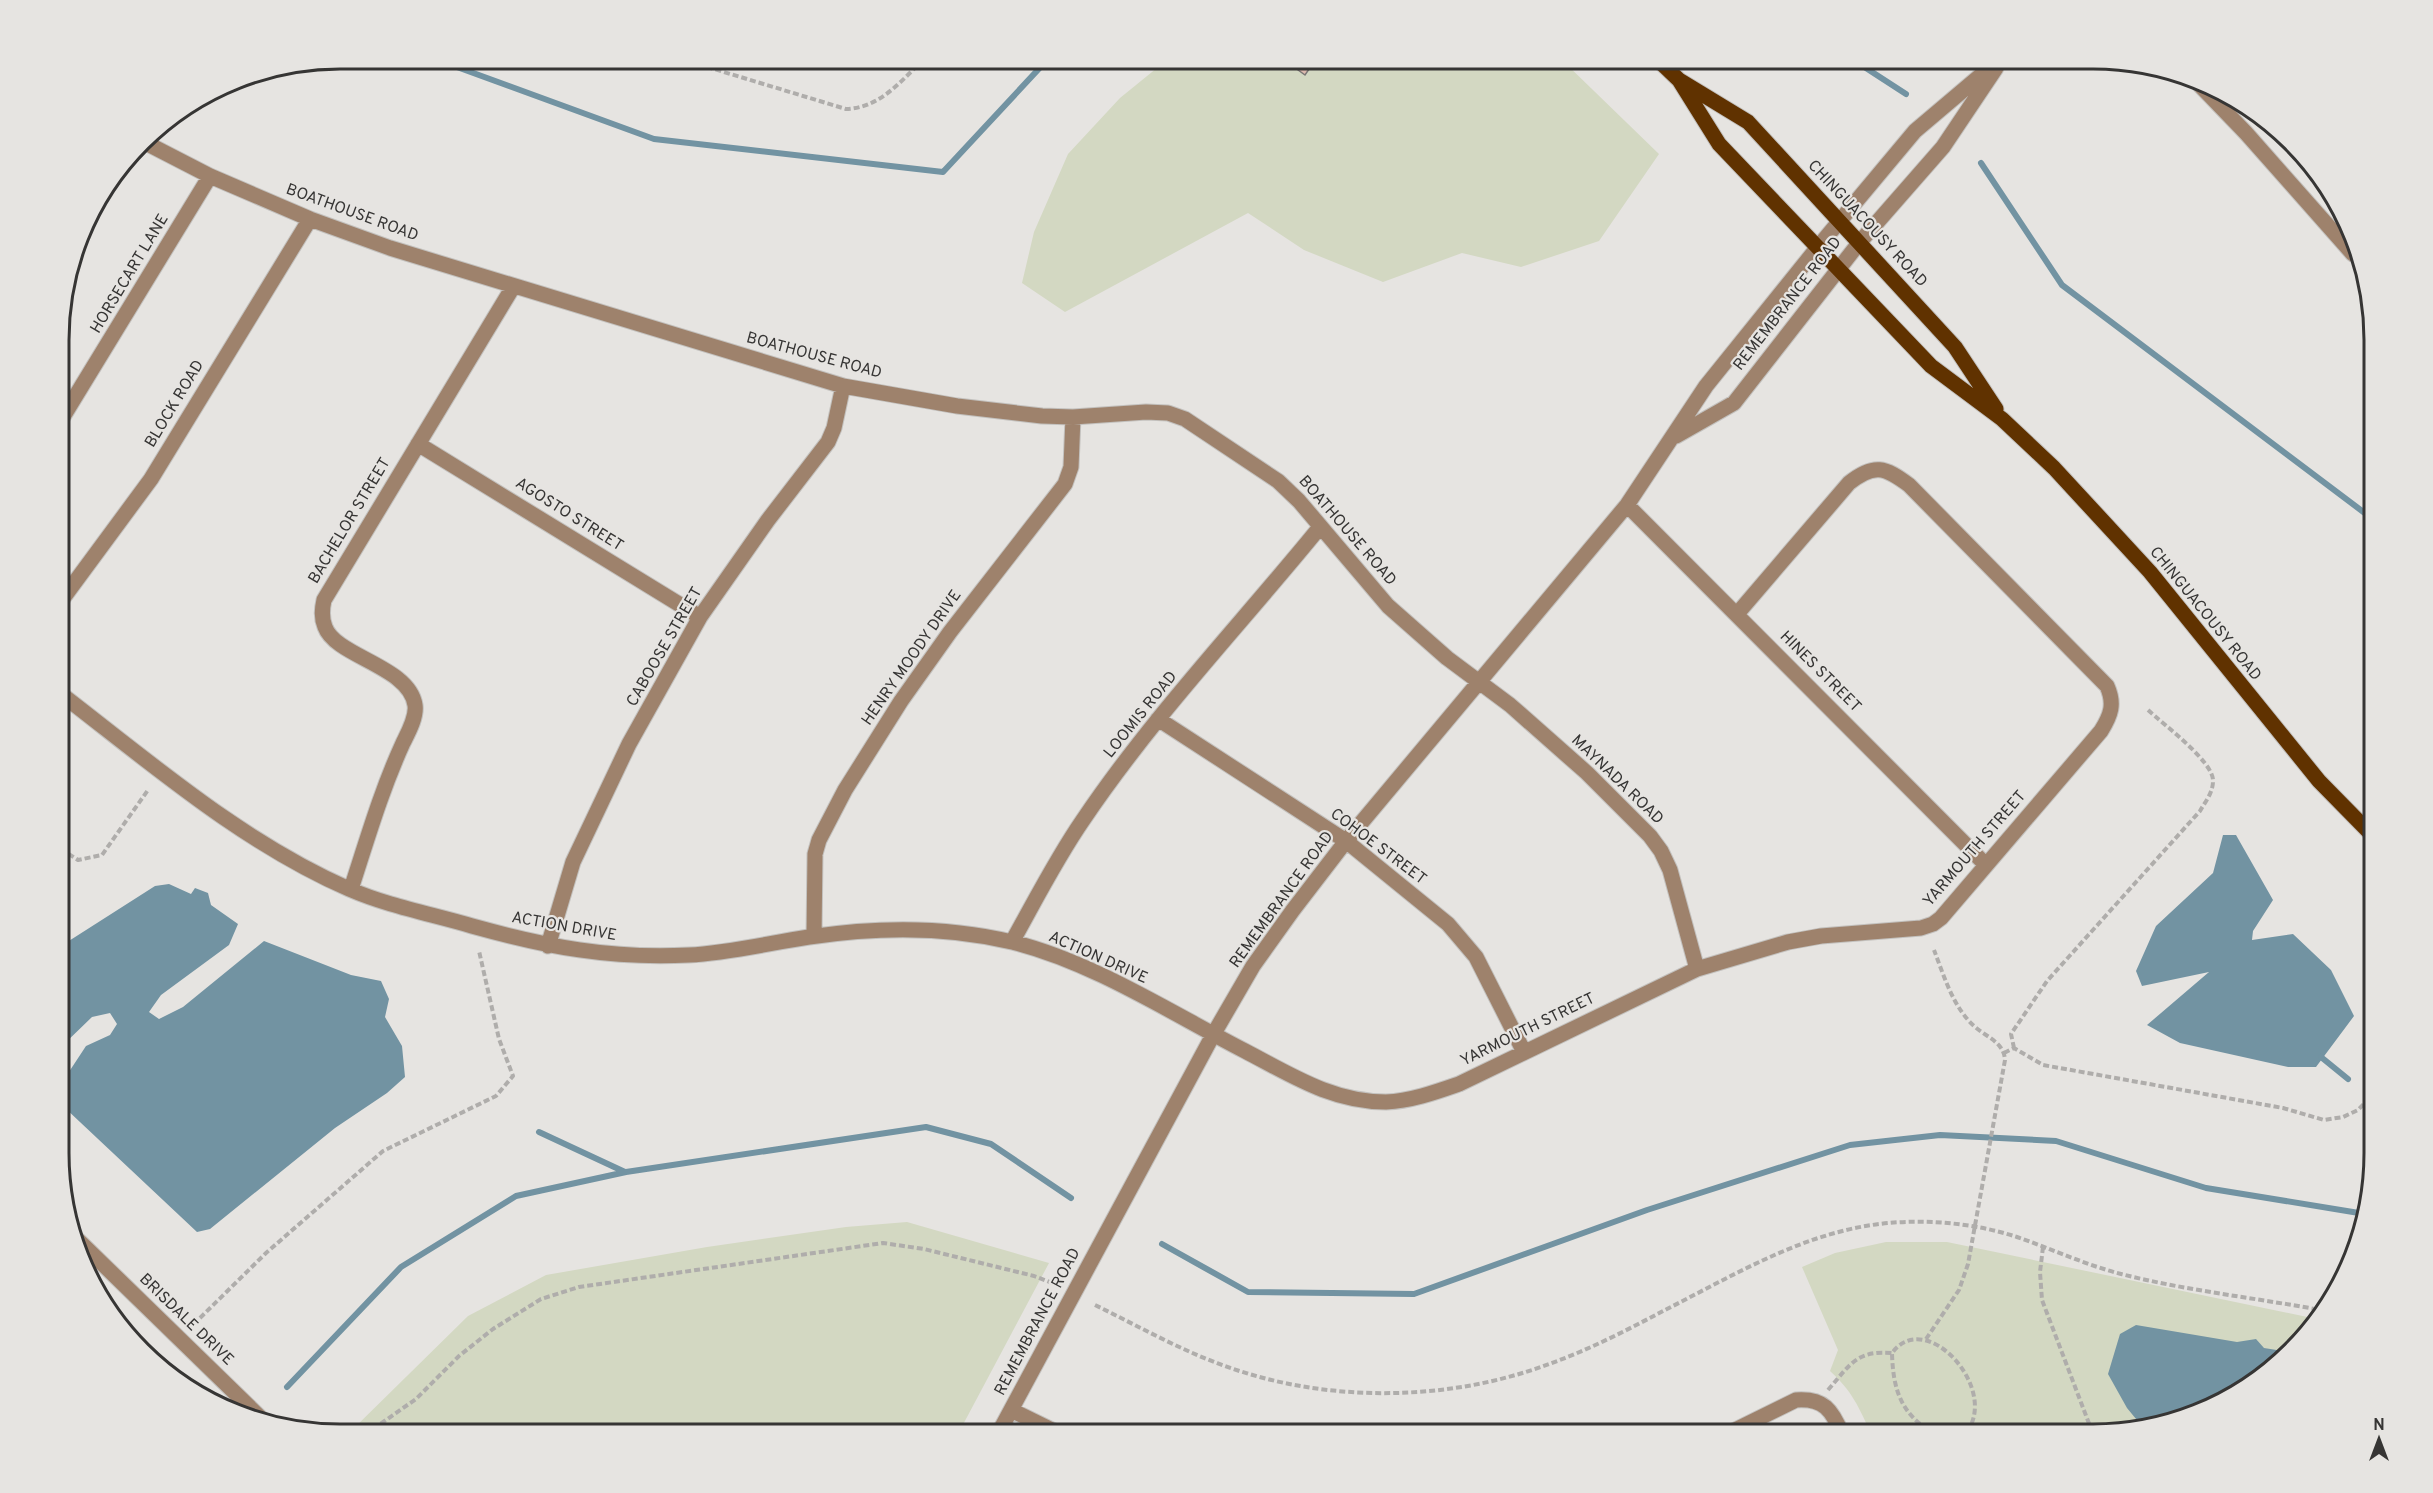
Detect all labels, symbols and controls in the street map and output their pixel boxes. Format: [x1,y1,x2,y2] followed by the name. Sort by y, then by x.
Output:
[1803,156,1931,292] street label: CHINGUACOUSY ROAD
[283,180,421,246] street label: BOATHOUSE ROAD
[86,211,174,337] street label: HORSECART LANE
[1730,233,1846,375] street label: REMEMBRANCE ROAD
[744,328,884,384] street label: BOATHOUSE ROAD
[141,357,209,451] street label: BLOCK ROAD
[304,454,396,588] street label: BACHELOR STREET
[1294,472,1400,590] street label: BOATHOUSE ROAD
[511,474,627,556] street label: AGOSTO STREET
[2145,543,2265,685] street label: CHINGUACOUSY ROAD
[623,584,707,710] street label: CABOOSE STREET
[858,586,966,730] street label: HENRY MOODY DRIVE
[1775,627,1865,717] street label: HINES STREET
[1100,668,1182,762] street label: LOOMIS ROAD
[1567,731,1667,829] street label: MAYNADA ROAD
[1919,787,2031,911] street label: YARMOUTH STREET
[1326,804,1430,890] street label: COHOE STREET
[1226,828,1338,972] street label: REMEMBRANCE ROAD
[510,908,618,946] street label: ACTION DRIVE
[1045,927,1151,989] street label: ACTION DRIVE
[1457,989,1599,1071] street label: YARMOUTH STREET
[991,1245,1085,1399] street label: REMEMBRANCE ROAD
[135,1270,237,1370] street label: BRISDALE DRIVE
[2349,1409,2409,1469] north arrow
[2373,1416,2385,1436] text: N

